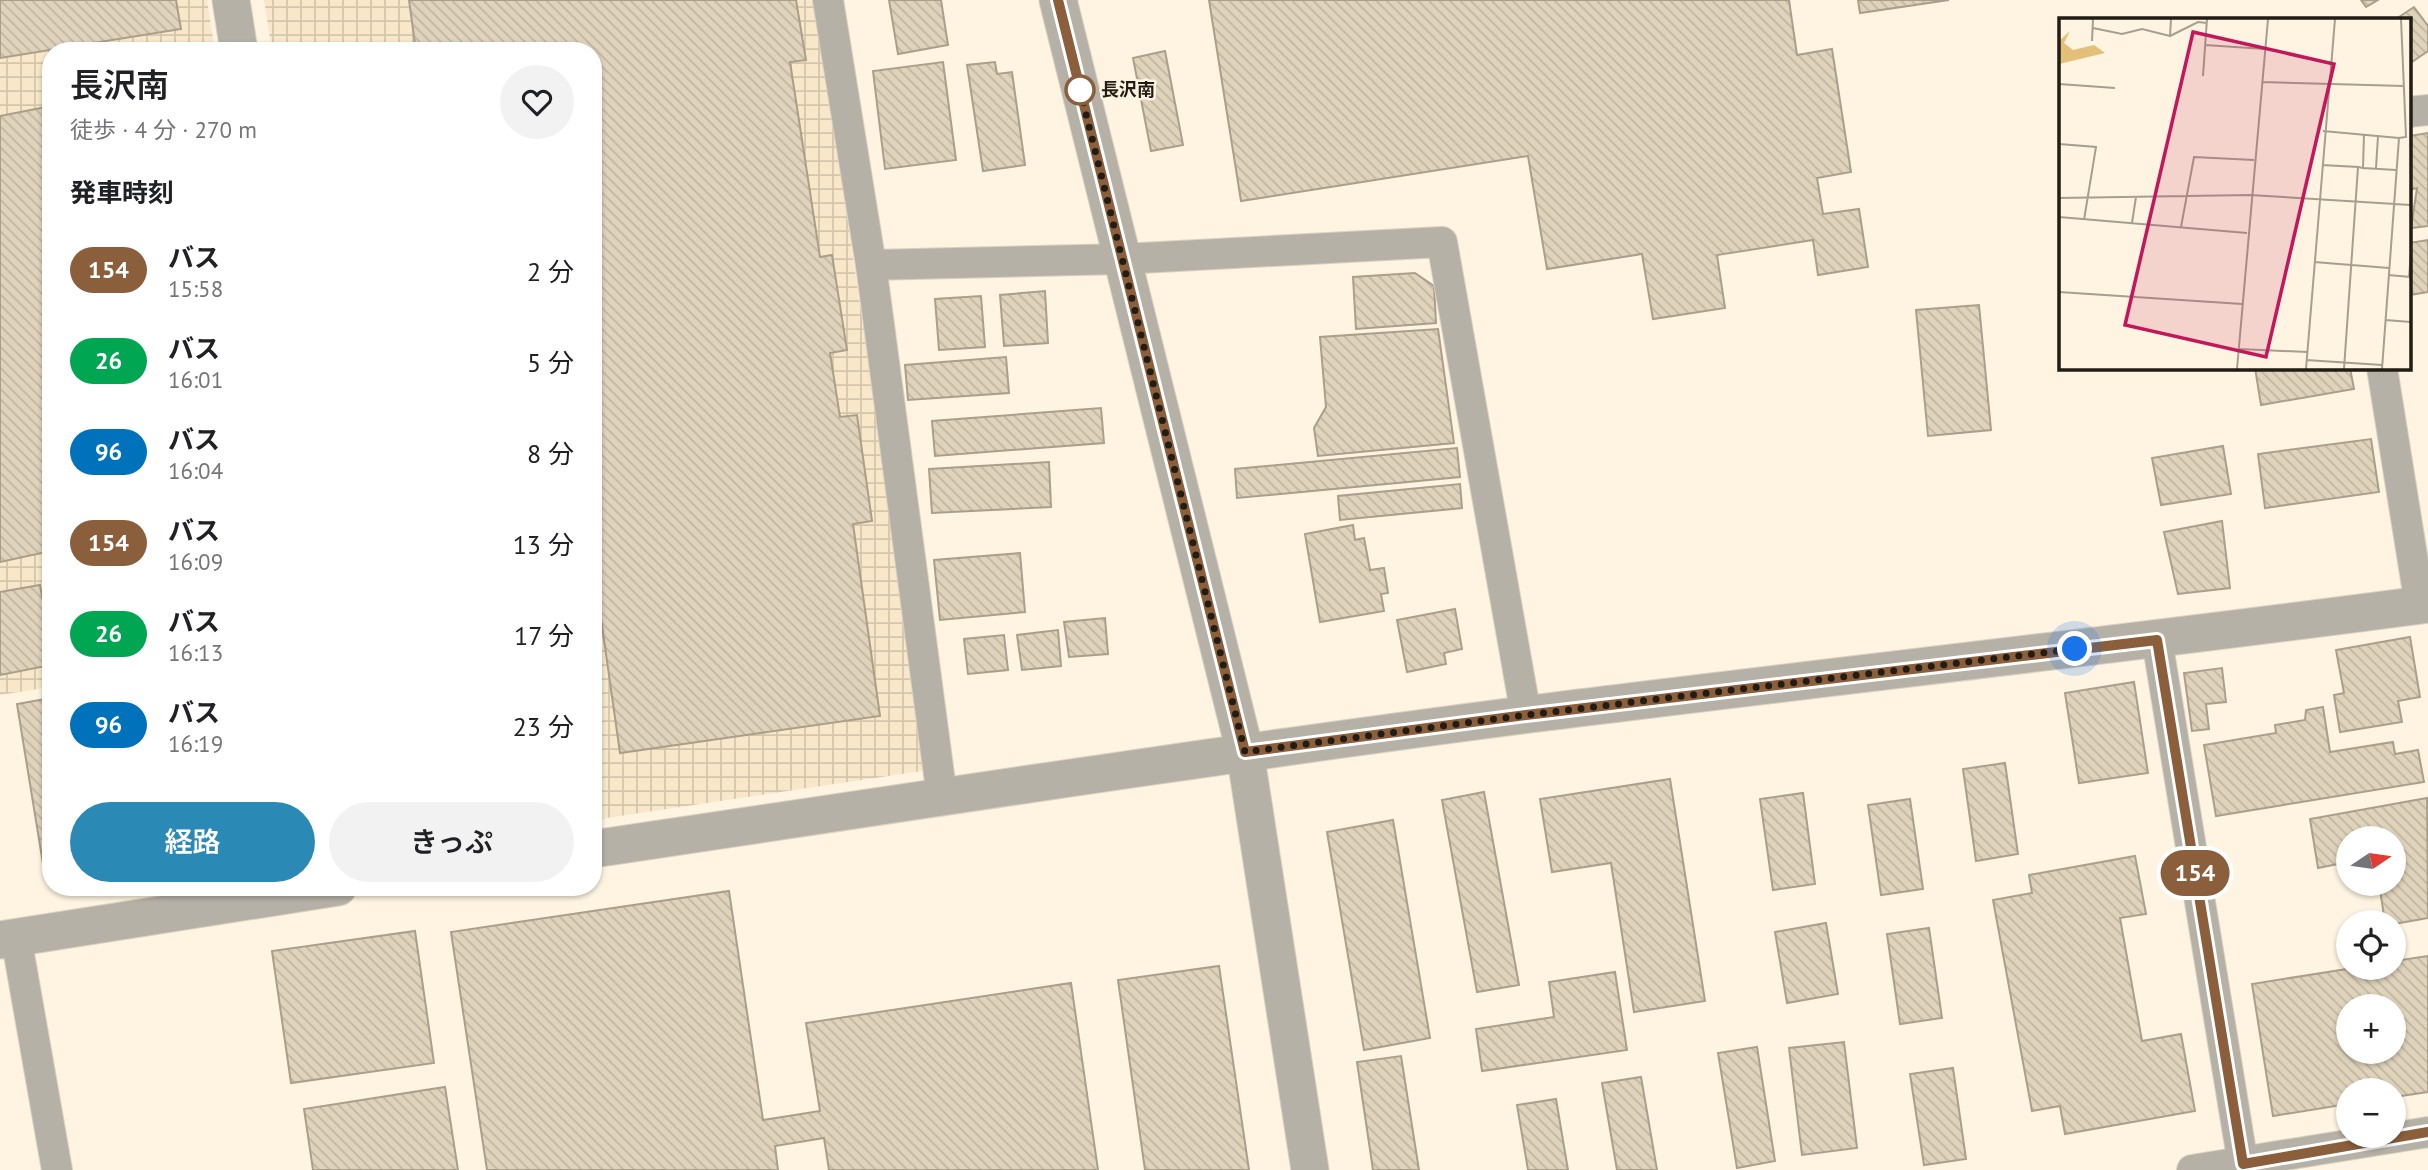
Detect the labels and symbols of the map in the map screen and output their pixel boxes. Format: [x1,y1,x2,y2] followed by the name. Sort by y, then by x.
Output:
[2059,18,2410,369] inset map
[1065,75,1095,105] marker: 長沢南
[1101,78,1155,101] place label: 長沢南
[2057,631,2092,666] your location
[2336,826,2406,896] north arrow
[2155,850,2235,896] line badge: 154

